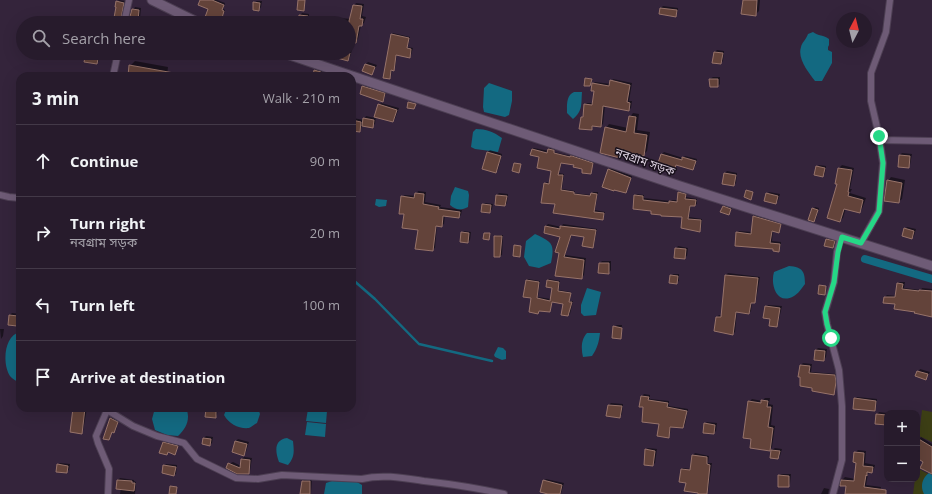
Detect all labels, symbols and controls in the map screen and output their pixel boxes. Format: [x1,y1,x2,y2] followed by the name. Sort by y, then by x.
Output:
[836,12,872,48] north arrow
[16,16,356,60] search box
[30,27,52,49] icon: search
[62,28,146,48] text: Search here
[32,87,79,110] text: 3 min
[263,89,340,107] text: Walk · 210 m
[870,127,888,145] route end
[612,143,678,180] street label: নবগ্রাম সড়ক
[32,150,54,172] icon: ahead
[70,151,138,171] text: Continue
[310,152,340,170] text: 90 m
[70,213,145,233] text: Turn right
[32,222,54,244] icon: right
[310,224,340,242] text: 20 m
[70,233,137,251] text: নবগ্রাম সড়ক
[32,294,54,316] icon: left
[70,295,135,315] text: Turn left
[302,296,340,314] text: 100 m
[822,329,840,347] route start
[32,366,54,388] icon: arrive
[70,367,225,387] text: Arrive at destination
[884,410,920,482] map controls
[884,410,920,446] button: +
[884,446,920,482] button: −

